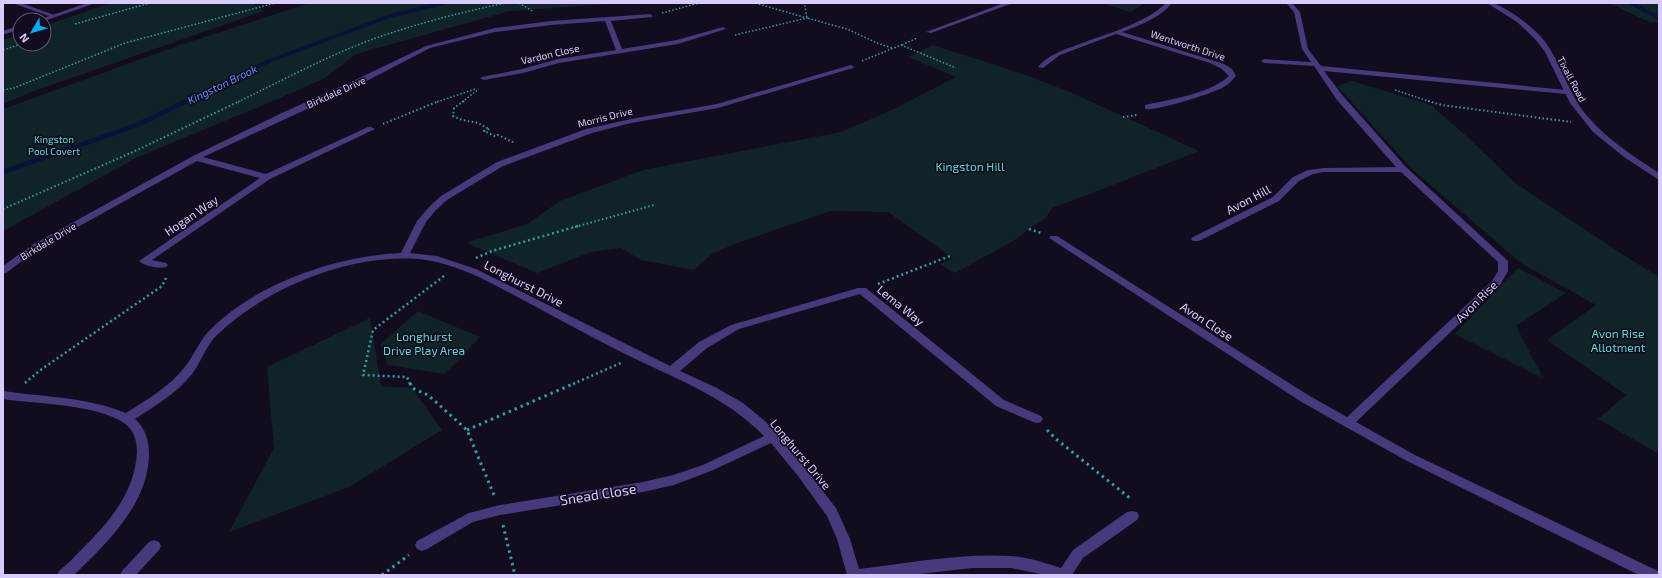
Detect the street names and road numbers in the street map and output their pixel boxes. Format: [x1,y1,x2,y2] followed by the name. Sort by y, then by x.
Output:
[1149,27,1227,63] street label: Wentworth Drive
[520,41,580,67] street label: Vardon Close
[1555,54,1589,104] street label: Tixall Road
[305,74,367,110] street label: Birkdale Drive
[576,104,634,130] street label: Morris Drive
[1223,181,1273,216] street label: Avon Hill
[162,192,221,238] street label: Hogan Way
[18,220,78,262] street label: Birkdale Drive
[482,257,566,309] street label: Longhurst Drive
[1452,277,1500,325] street label: Avon Rise
[875,282,928,329] street label: Lema Way
[1178,299,1236,343] street label: Avon Close
[768,416,834,492] street label: Longhurst Drive
[559,480,637,508] street label: Snead Close

